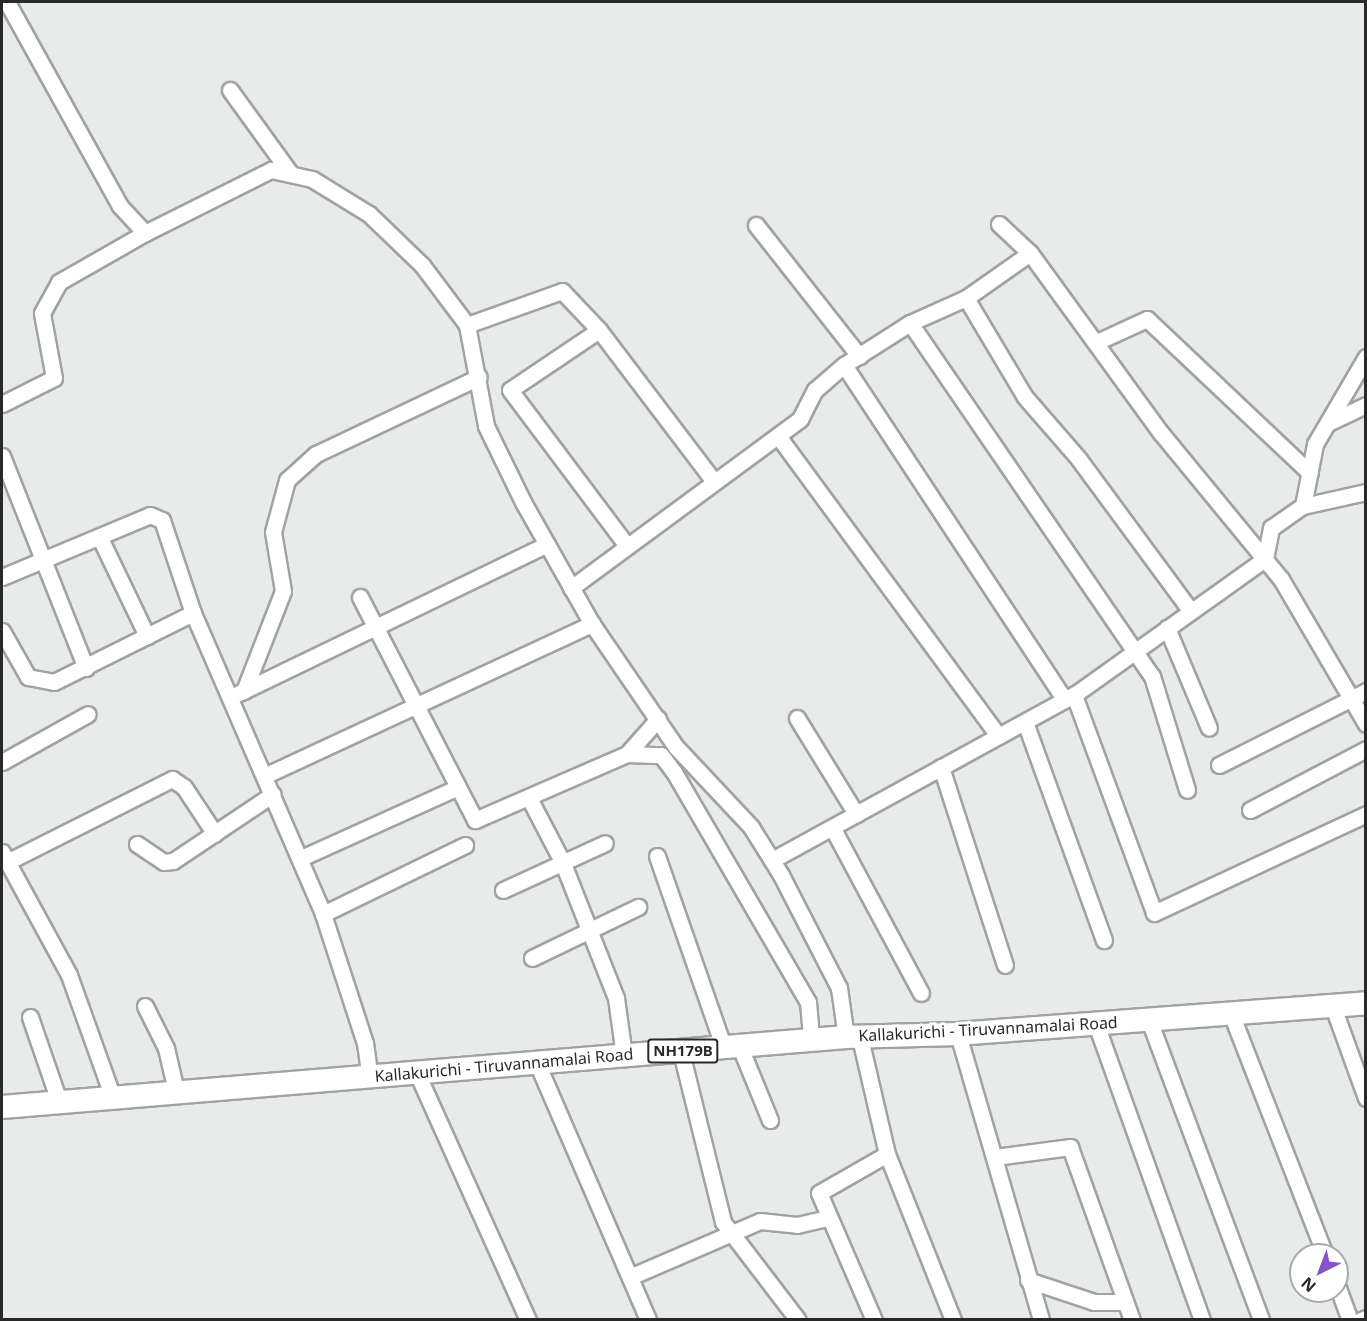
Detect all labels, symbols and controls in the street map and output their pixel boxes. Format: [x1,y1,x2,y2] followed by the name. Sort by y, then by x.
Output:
[858,1013,1118,1045] street label: Kallakurichi - Tiruvannamalai Road
[647,1039,719,1063] road number: NH179B
[374,1044,634,1086] street label: Kallakurichi - Tiruvannamalai Road
[1289,1243,1349,1303] north arrow
[1296,1272,1320,1297] text: N

